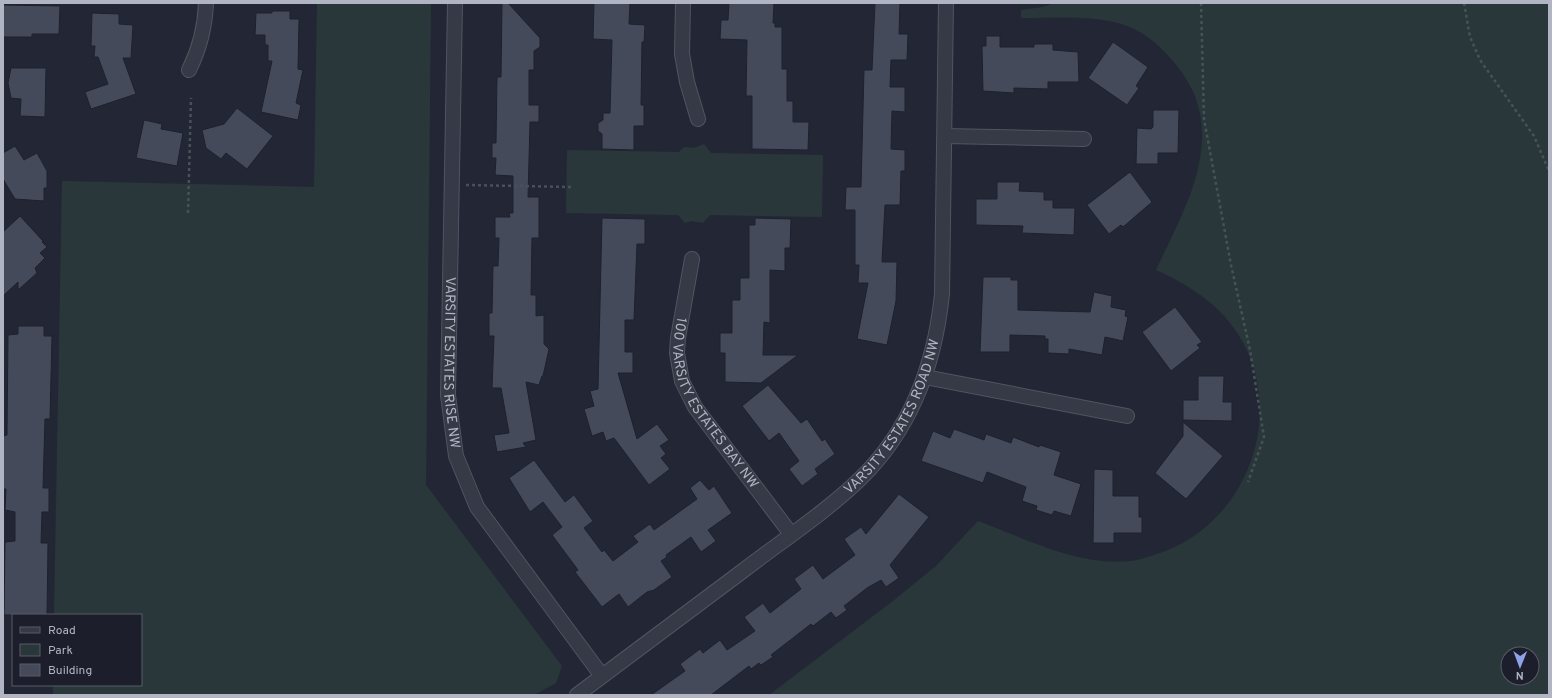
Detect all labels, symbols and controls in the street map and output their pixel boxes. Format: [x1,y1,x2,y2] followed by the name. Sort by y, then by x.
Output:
[439,277,463,450] street label: VARSITY ESTATES RISE NW
[668,316,762,492] street label: 100 VARSITY ESTATES BAY NW
[840,337,943,498] street label: VARSITY ESTATES ROAD NW
[12,614,142,686] legend
[48,623,76,639] text: Road
[48,643,73,659] text: Park
[1500,646,1540,686] north arrow
[48,663,92,679] text: Building
[1516,668,1524,682] text: N

